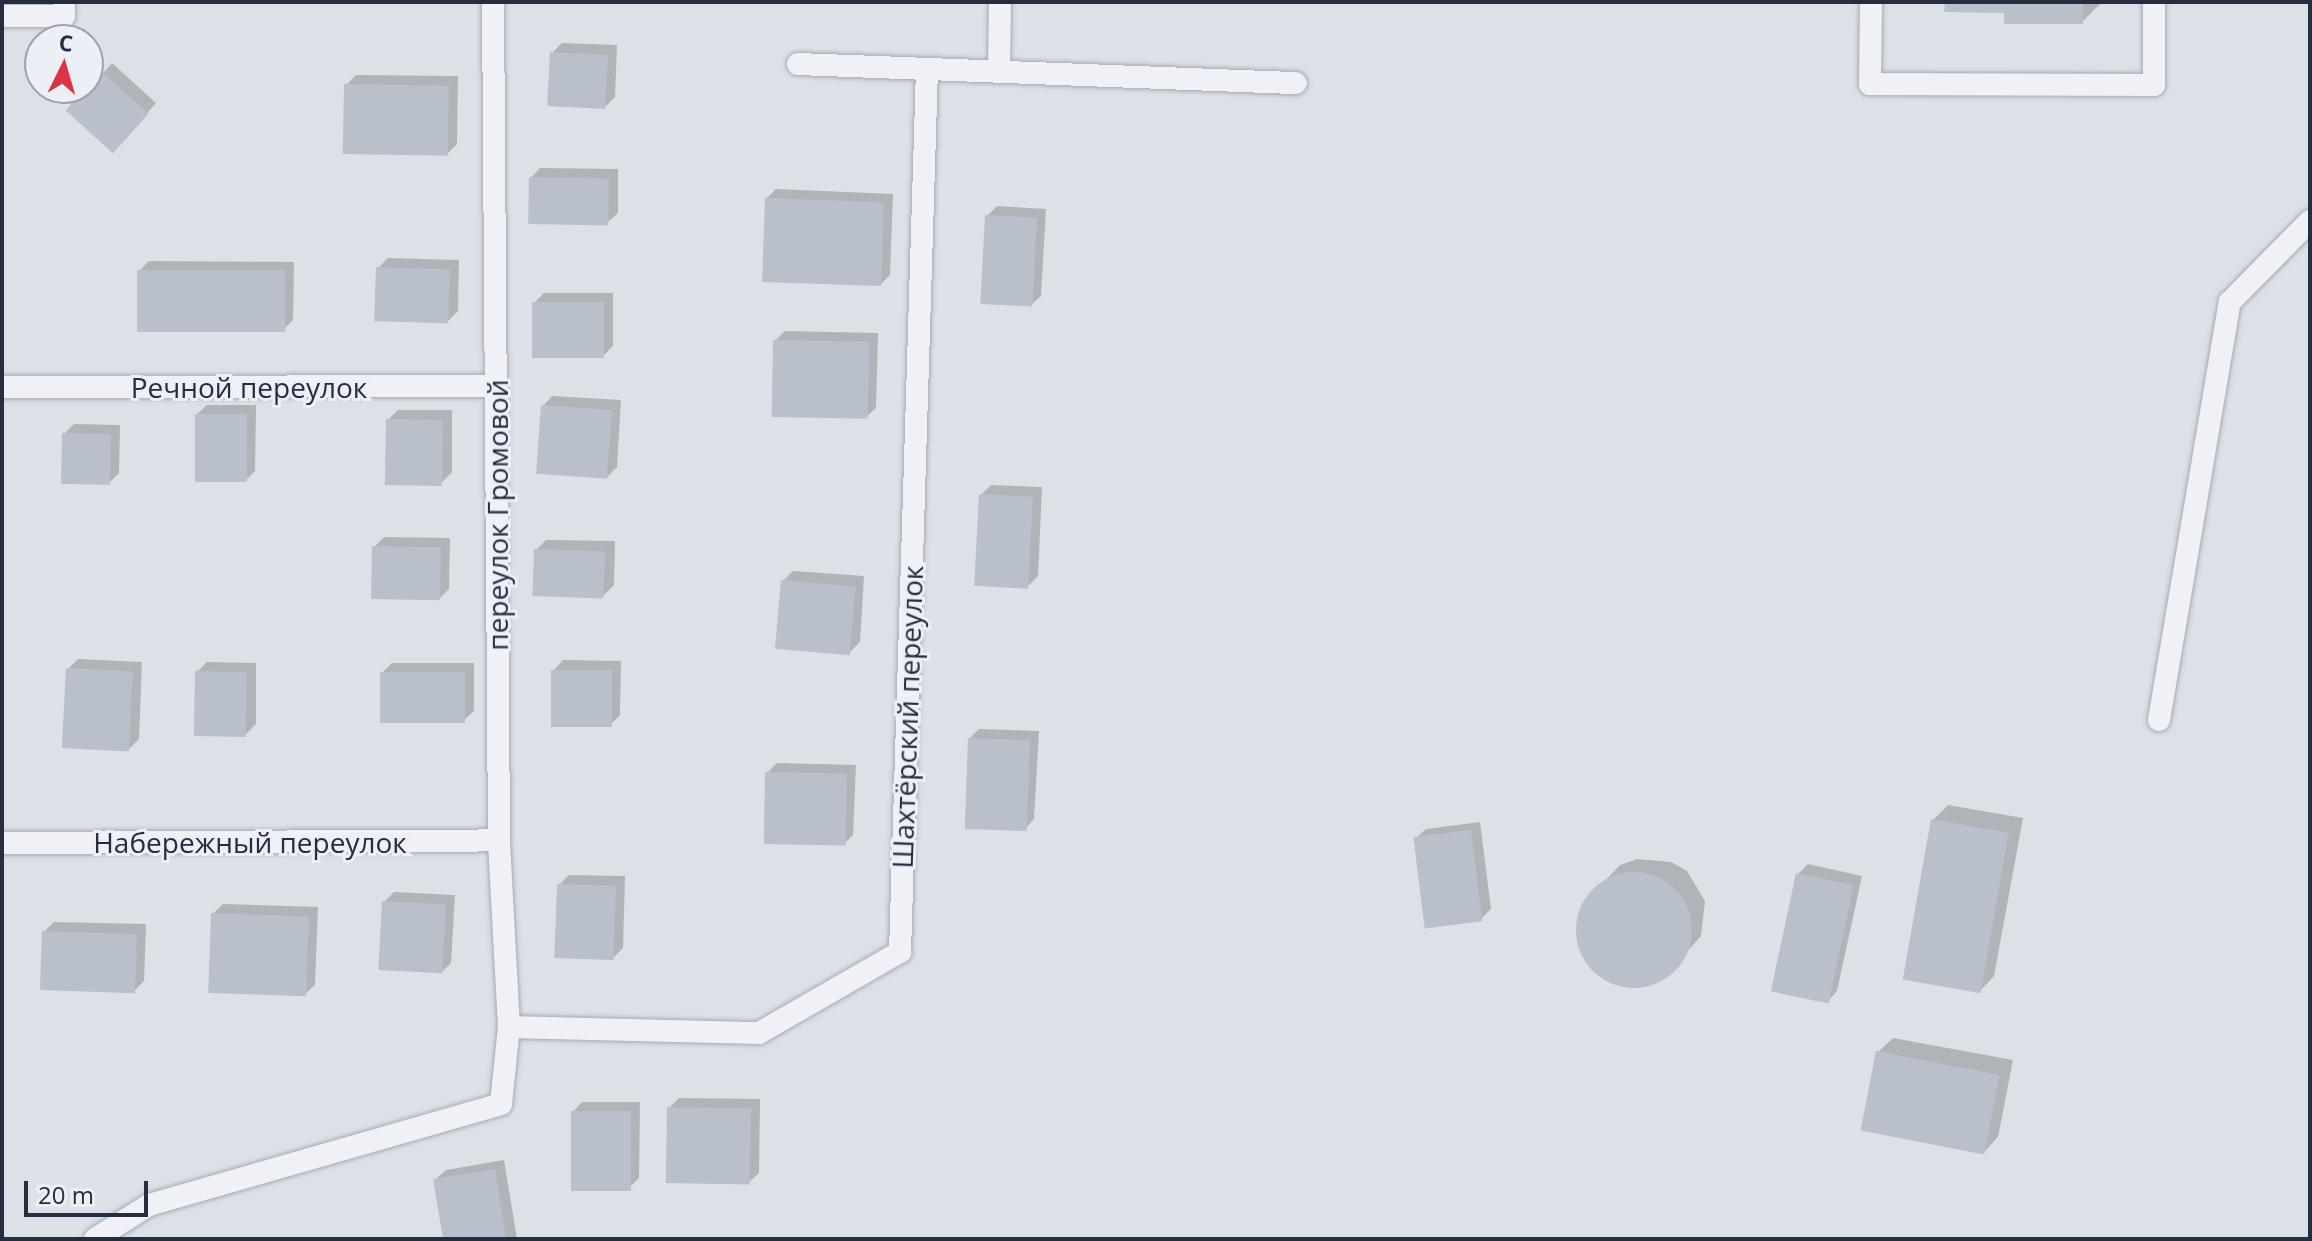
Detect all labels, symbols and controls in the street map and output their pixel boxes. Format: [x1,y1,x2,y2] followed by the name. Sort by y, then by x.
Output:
[24,24,104,104] north arrow
[58,27,74,58] text: С
[131,370,367,404] street label: Речной переулок
[480,379,514,651] street label: переулок Громовой
[885,565,929,869] street label: Шахтёрский переулок
[93,825,407,859] street label: Набережный переулок
[28,1165,152,1215] scale bar
[38,1178,94,1211] text: 20 m

